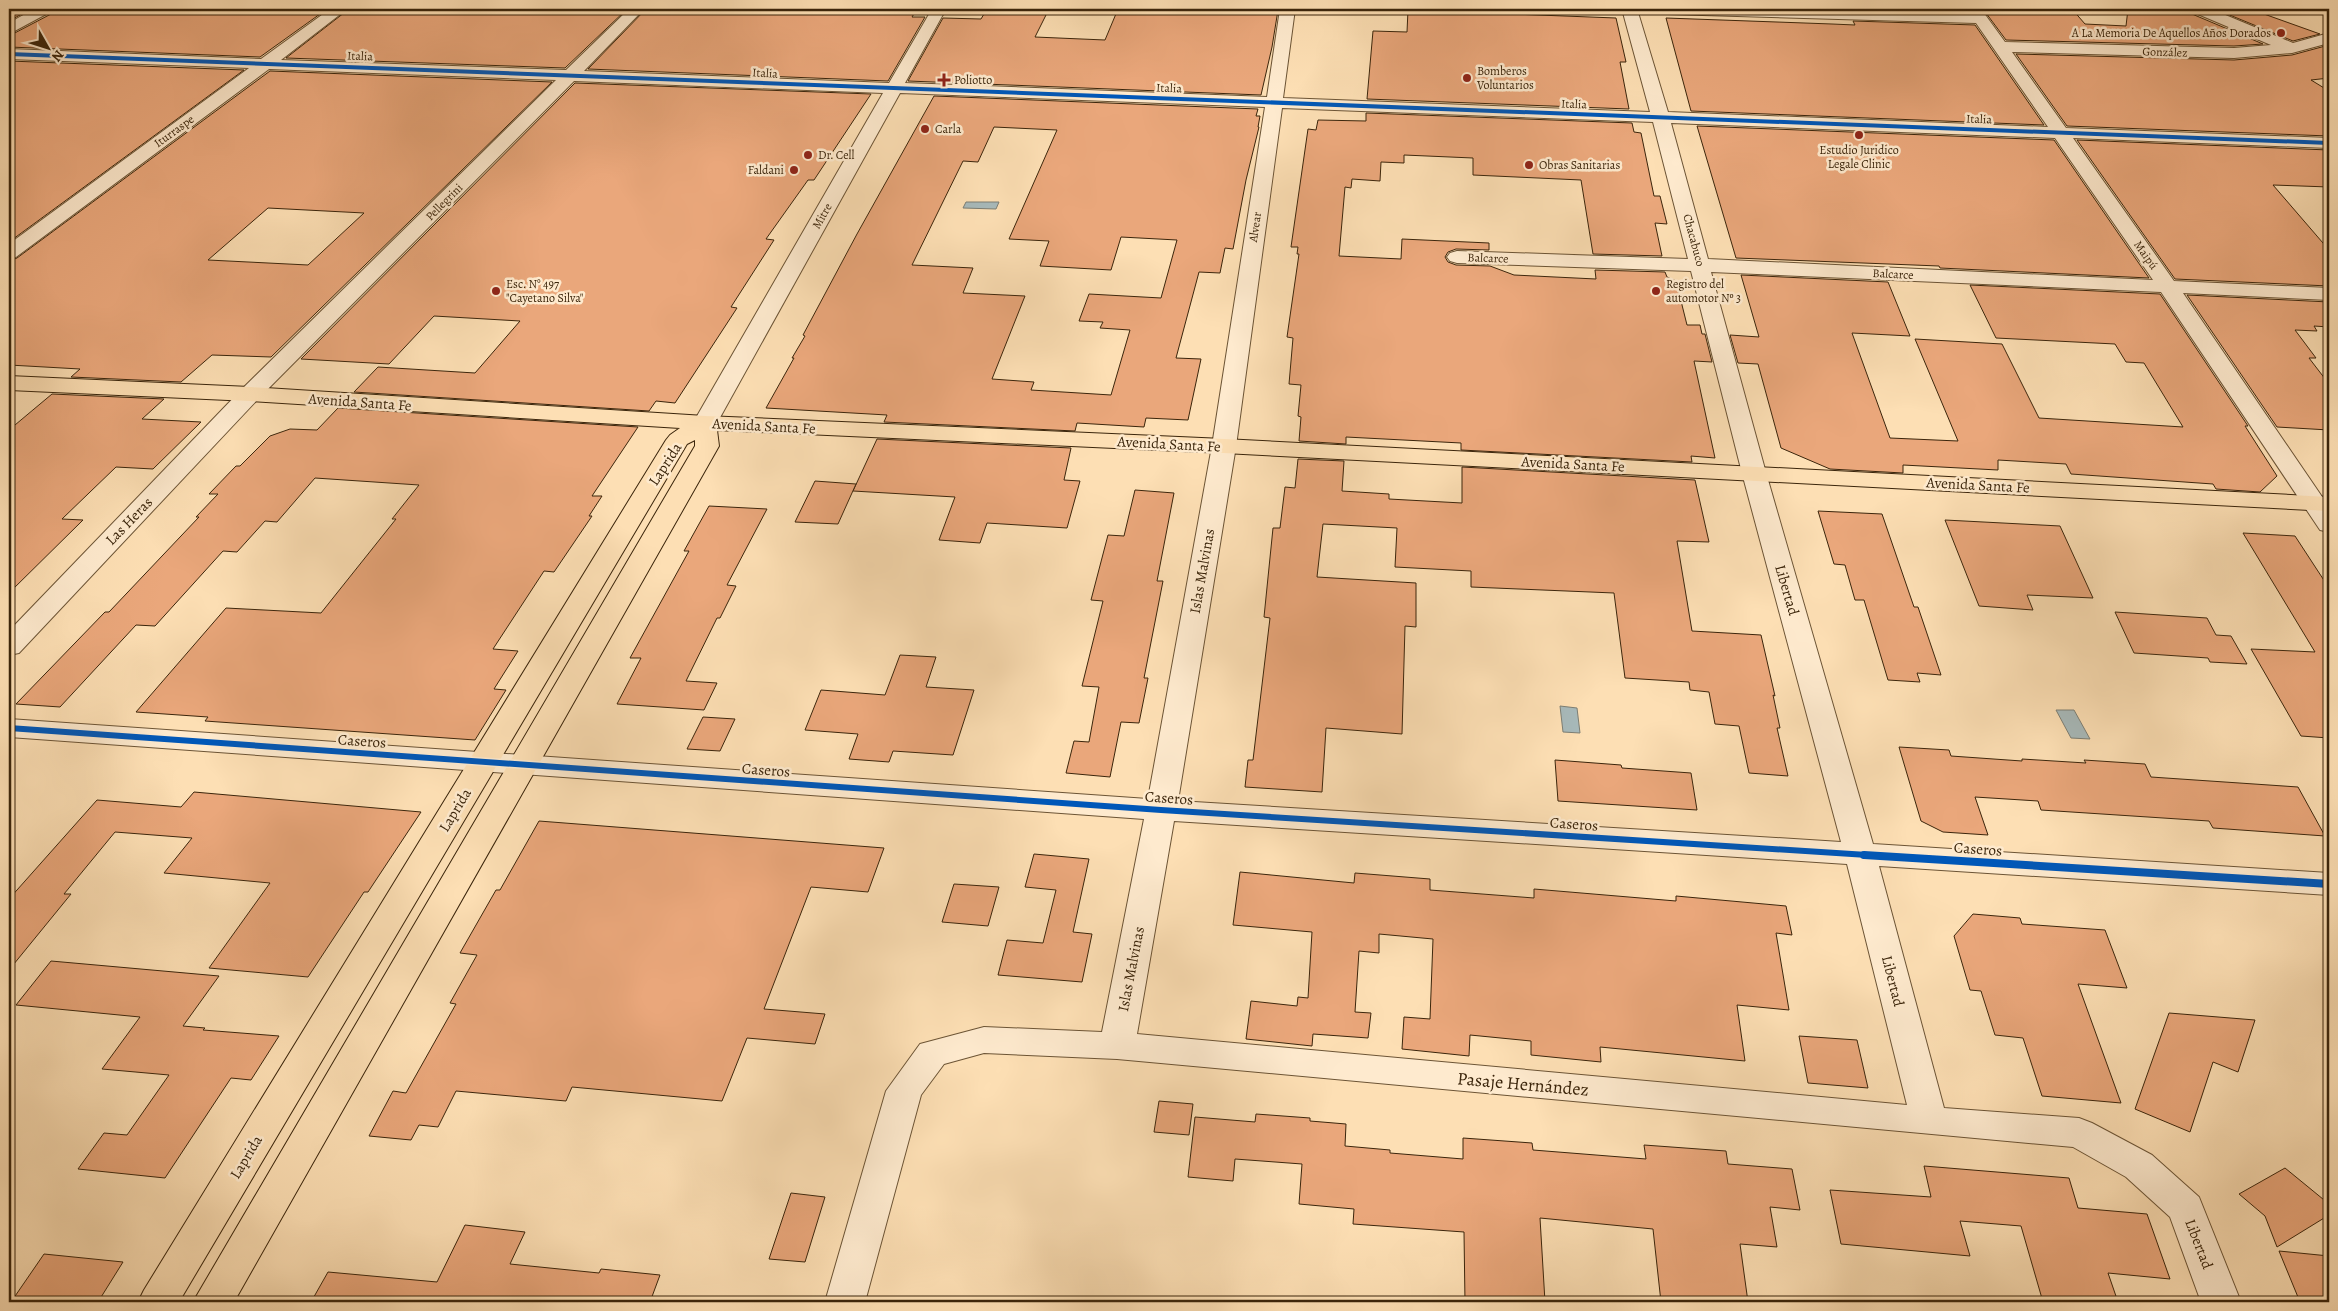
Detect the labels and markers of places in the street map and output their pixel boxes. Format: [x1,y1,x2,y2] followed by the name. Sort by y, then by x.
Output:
[2071,25,2271,41] place label: A La Memoria De Aquellos Años Dorados
[2275,27,2287,39] marker: A La Memoria De Aquellos Años Dorados
[1476,63,1534,93] place label: Bomberos Voluntarios
[954,72,992,88] place label: Poliotto
[1461,72,1473,84] marker: Bomberos Voluntarios
[938,74,950,86] marker: Poliotto
[935,121,962,137] place label: Carla
[919,123,931,135] marker: Carla
[1853,129,1865,141] marker: Estudio Juridico Legale Clinic
[1819,142,1899,172] place label: Estudio Juridico Legale Clinic
[818,147,854,163] place label: Dr. Cell
[802,149,814,161] marker: Dr. Cell
[1539,157,1620,173] place label: Obras Sanitarias
[1523,159,1535,171] marker: Obras Sanitarias
[748,162,784,178] place label: Faldani
[788,164,800,176] marker: Faldani
[506,276,584,306] place label: Esc. N° 497 "Cayetano Silva"
[1666,276,1741,306] place label: Registro del automotor Nº 3
[490,285,502,297] marker: Esc. N° 497 "Cayetano Silva"
[1650,285,1662,297] marker: Registro del automotor Nº 3

